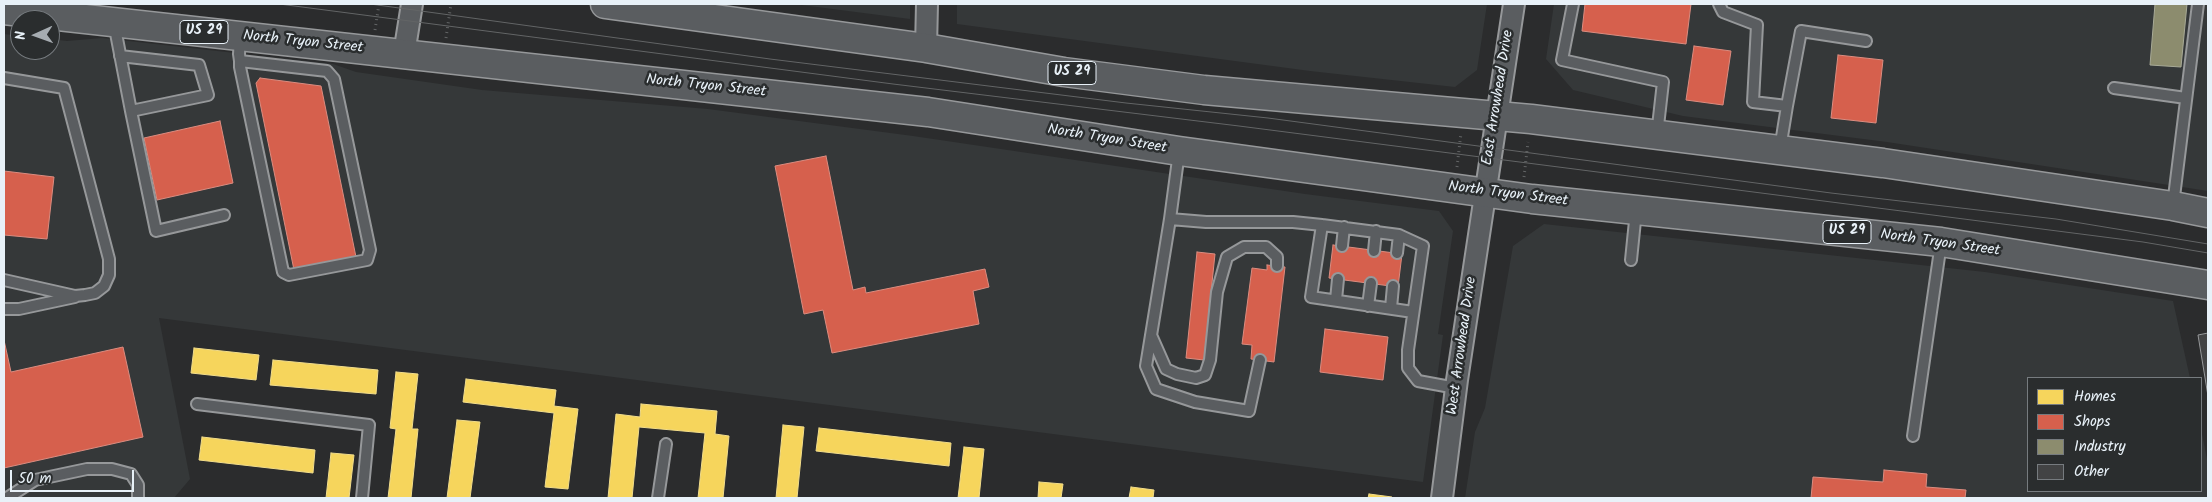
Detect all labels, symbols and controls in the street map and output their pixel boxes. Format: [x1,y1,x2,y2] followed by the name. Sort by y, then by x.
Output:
[10,10,60,60] north arrow
[180,21,228,44] road number: US 29
[242,28,364,58] street label: North Tryon Street
[1479,29,1519,167] street label: East Arrowhead Drive
[10,31,32,40] text: N
[1048,62,1096,84] road number: US 29
[645,72,767,102] street label: North Tryon Street
[1046,122,1168,158] street label: North Tryon Street
[1447,179,1569,211] street label: North Tryon Street
[1823,220,1871,243] road number: US 29
[1879,227,2001,261] street label: North Tryon Street
[1444,276,1482,416] street label: West Arrowhead Drive
[2027,377,2202,492] legend
[2074,385,2116,409] text: Homes
[2074,410,2110,434] text: Shops
[2074,435,2126,459] text: Industry
[12,460,136,492] scale bar
[2074,460,2109,484] text: Other
[18,467,52,491] text: 50 m

